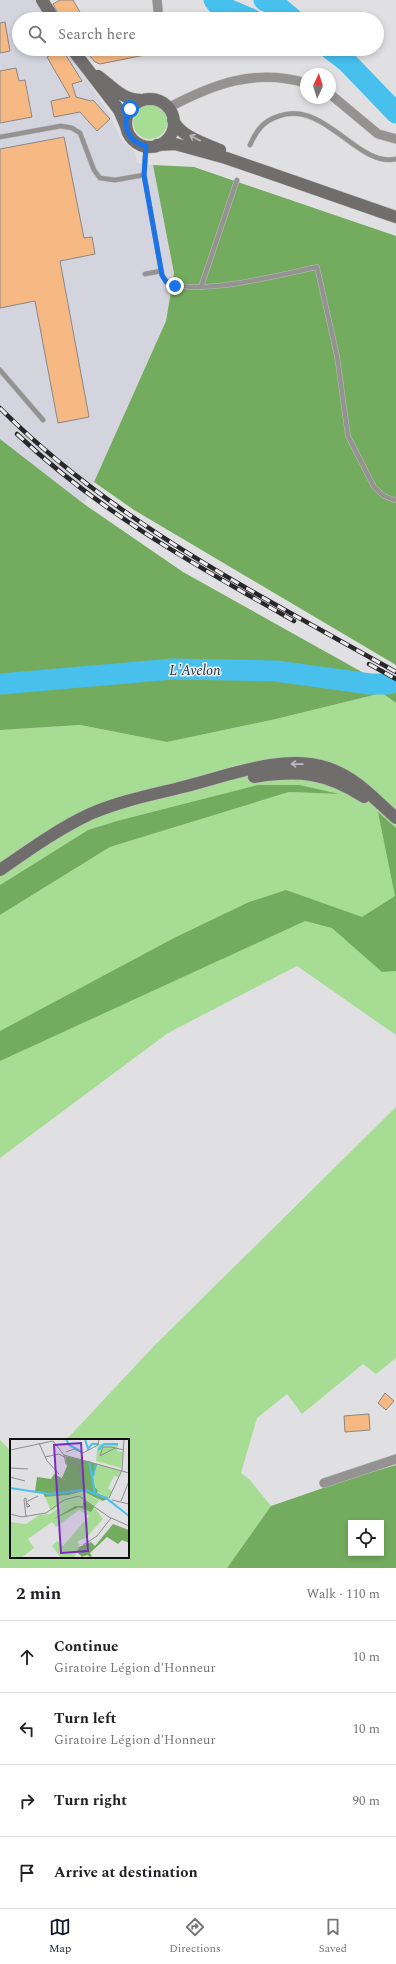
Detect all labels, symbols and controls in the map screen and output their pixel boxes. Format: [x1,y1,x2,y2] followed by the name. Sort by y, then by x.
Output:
[12,12,384,56] search box
[26,23,48,45] icon: search
[58,23,136,46] text: Search here
[300,68,336,104] north arrow
[121,100,139,118] route start
[190,134,202,142] one-way arrow
[166,277,184,295] route end
[169,660,221,681] water label: L'Avelon
[291,760,304,768] one-way arrow
[10,1439,129,1558] inset map
[348,1520,384,1556] map controls
[348,1520,384,1556] button: locate
[16,1581,61,1607] text: 2 min
[306,1584,380,1604] text: Walk · 110 m
[54,1635,119,1658] text: Continue
[16,1646,38,1668] icon: ahead
[353,1647,380,1667] text: 10 m
[54,1658,216,1678] text: Giratoire Légion d'Honneur
[54,1707,116,1730] text: Turn left
[16,1718,38,1740] icon: left
[353,1719,380,1739] text: 10 m
[54,1730,216,1750] text: Giratoire Légion d'Honneur
[54,1789,127,1812] text: Turn right
[16,1790,38,1812] icon: right
[353,1791,380,1811] text: 90 m
[54,1861,198,1884] text: Arrive at destination
[16,1862,38,1884] icon: arrive
[49,1916,71,1957] tab: Map
[169,1916,221,1957] tab: Directions
[319,1916,347,1957] tab: Saved

